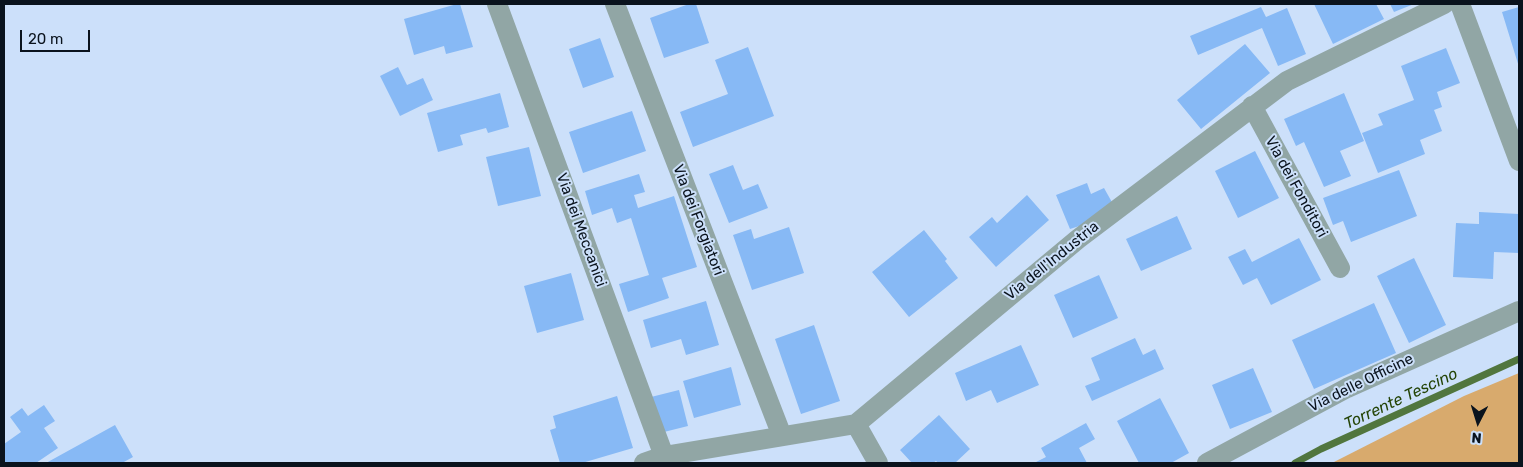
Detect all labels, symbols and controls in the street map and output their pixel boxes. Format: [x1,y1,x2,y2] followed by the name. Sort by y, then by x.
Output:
[22,20,92,52] scale bar
[28,30,63,48] text: 20 m
[1261,133,1331,241] street label: Via dei Fonditori
[669,162,727,278] street label: Via dei Forgiatori
[552,171,610,289] street label: Via dei Meccanici
[1001,218,1103,304] street label: Via dell'Industria
[1306,350,1416,416] street label: Via delle Officine
[1341,364,1461,434] water label: Torrente Tescino
[1453,397,1503,447] north arrow
[1471,429,1482,446] text: N

